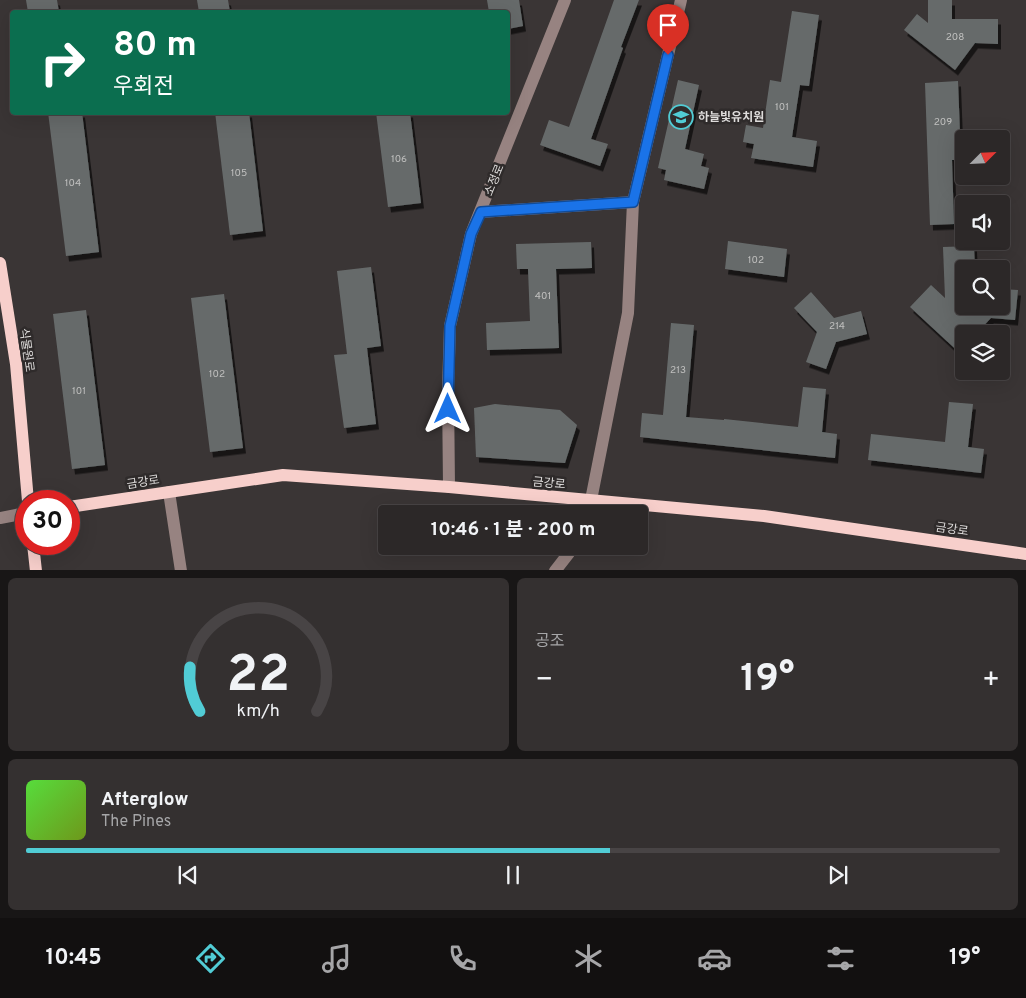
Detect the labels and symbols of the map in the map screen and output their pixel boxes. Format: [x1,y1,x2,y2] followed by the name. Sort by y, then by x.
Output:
[647,4,689,55] pin
[946,31,964,44] house number: 208
[775,101,789,114] house number: 101
[668,104,694,130] school or university icon: 하늘빛유치원
[698,110,764,126] place label: 하늘빛유치원
[934,116,952,129] house number: 209
[955,130,1010,185] north arrow
[391,153,407,166] house number: 106
[481,162,509,199] street label: 소정로
[231,167,247,180] house number: 105
[65,177,81,190] house number: 104
[748,254,764,267] house number: 102
[535,290,551,303] house number: 401
[829,320,845,333] house number: 214
[15,327,37,373] street label: 식물원로
[670,364,686,377] house number: 213
[209,368,225,381] house number: 102
[421,382,473,434] position arrow
[72,385,86,398] house number: 101
[126,472,161,493] street label: 금강로
[532,475,566,493] street label: 금강로
[15,490,80,555] speed limit sign: 30
[934,520,969,540] street label: 금강로

